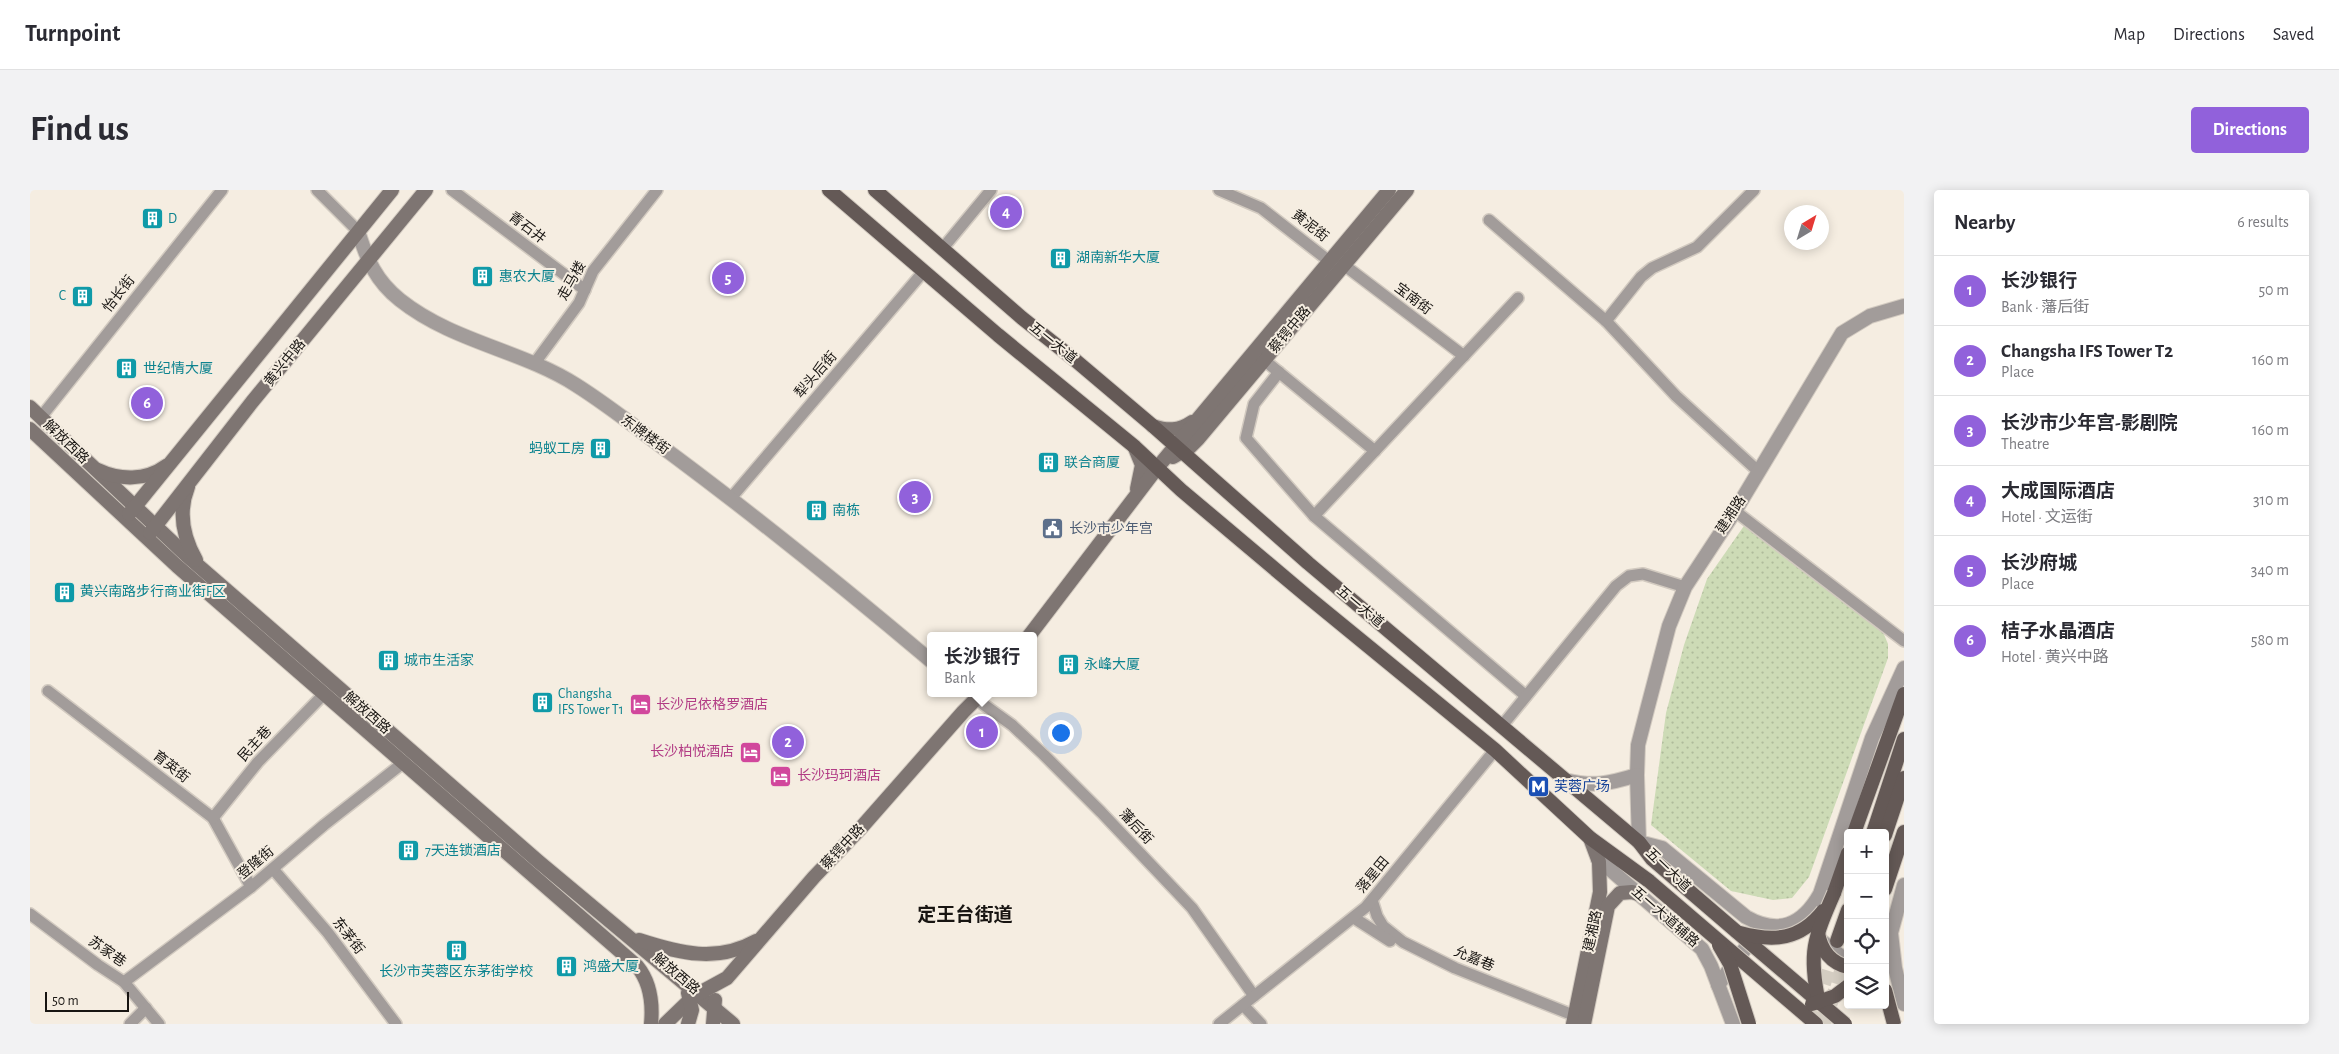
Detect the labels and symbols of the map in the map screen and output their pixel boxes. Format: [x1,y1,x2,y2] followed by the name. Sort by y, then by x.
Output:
[990,193,1022,231] pin: 4
[1784,205,1829,250] north arrow
[140,207,164,231] building icon: D
[1289,207,1331,244] street label: 黄泥街
[506,208,549,246] street label: 青石井
[168,212,177,226] place label: D
[1048,246,1072,270] building icon: 湖南新华大厦
[1076,249,1160,265] place label: 湖南新华大厦
[555,259,588,303] street label: 走马楼
[712,259,744,297] pin: 5
[471,265,495,289] building icon: 惠农大厦
[499,269,555,284] place label: 惠农大厦
[99,272,137,315] street label: 怡长街
[1392,280,1435,317] street label: 宝南街
[70,284,94,308] building icon: C
[59,289,66,303] place label: C
[1266,303,1313,356] street label: 蔡锷中路
[1027,319,1080,366] street label: 五一大道
[261,336,308,389] street label: 黄兴中路
[792,349,840,401] street label: 犁头后街
[115,357,139,381] building icon: 世纪情大厦
[143,361,213,376] place label: 世纪情大厦
[131,384,163,422] pin: 6
[618,411,673,457] street label: 东牌楼街
[41,417,92,466] street label: 解放西路
[589,437,613,461] building icon: 蚂蚁工房
[529,441,585,456] place label: 蚂蚁工房
[1036,451,1060,475] building icon: 联合商厦
[1064,455,1120,470] place label: 联合商厦
[899,478,931,516] pin: 3
[1713,493,1748,536] street label: 建湘路
[804,499,828,523] building icon: 南栋
[832,502,860,518] place label: 南栋
[1041,517,1065,541] public building icon: 长沙市少年宫
[1069,521,1153,536] place label: 长沙市少年宫
[52,580,76,604] building icon: 黄兴南路步行商业街F区
[1334,583,1387,630] street label: 五一大道
[80,584,226,599] place label: 黄兴南路步行商业街F区
[376,649,400,673] building icon: 城市生活家
[404,652,474,668] place label: 城市生活家
[1056,653,1080,677] building icon: 永峰大厦
[1084,656,1140,672] place label: 永峰大厦
[558,687,624,717] place label: Changsha IFS Tower T1
[341,689,393,737] street label: 解放西路
[530,690,554,714] building icon: Changsha IFS Tower T1
[628,693,652,717] hotel icon: 长沙尼依格罗酒店
[656,696,768,712] place label: 长沙尼依格罗酒店
[966,713,998,751] pin: 1
[1048,720,1074,746] your location
[235,723,274,764] street label: 民主巷
[772,723,804,761] pin: 2
[738,740,762,764] hotel icon: 长沙柏悦酒店
[650,744,734,759] place label: 长沙柏悦酒店
[150,748,192,785] street label: 育英街
[769,764,793,788] hotel icon: 长沙玛珂酒店
[797,768,881,783] place label: 长沙玛珂酒店
[1526,775,1550,799] metro station icon: 芙蓉广场
[1554,779,1610,794] place label: 芙蓉广场
[1117,806,1156,847] street label: 藩后街
[818,821,867,872] street label: 蔡锷中路
[397,839,421,863] building icon: 7天连锁酒店
[235,843,277,882] street label: 登隆街
[425,843,501,858] place label: 7天连锁酒店
[1643,845,1694,894] street label: 五一大道
[1353,854,1392,896] street label: 落星田
[1629,883,1702,950] street label: 五一大道辅路
[917,904,1013,925] district label: 定王台街道
[1581,909,1604,953] street label: 建湘路
[330,915,367,957] street label: 东茅街
[86,933,129,970] street label: 苏家巷
[444,938,468,962] building icon: 长沙市芙蓉区东茅街学校
[1452,943,1496,974] street label: 允嘉巷
[650,950,703,997] street label: 解放西路
[555,955,579,979] building icon: 鸿盛大厦
[583,958,639,974] place label: 鸿盛大厦
[379,963,533,979] place label: 长沙市芙蓉区东茅街学校
[45,989,129,1012] scale bar

